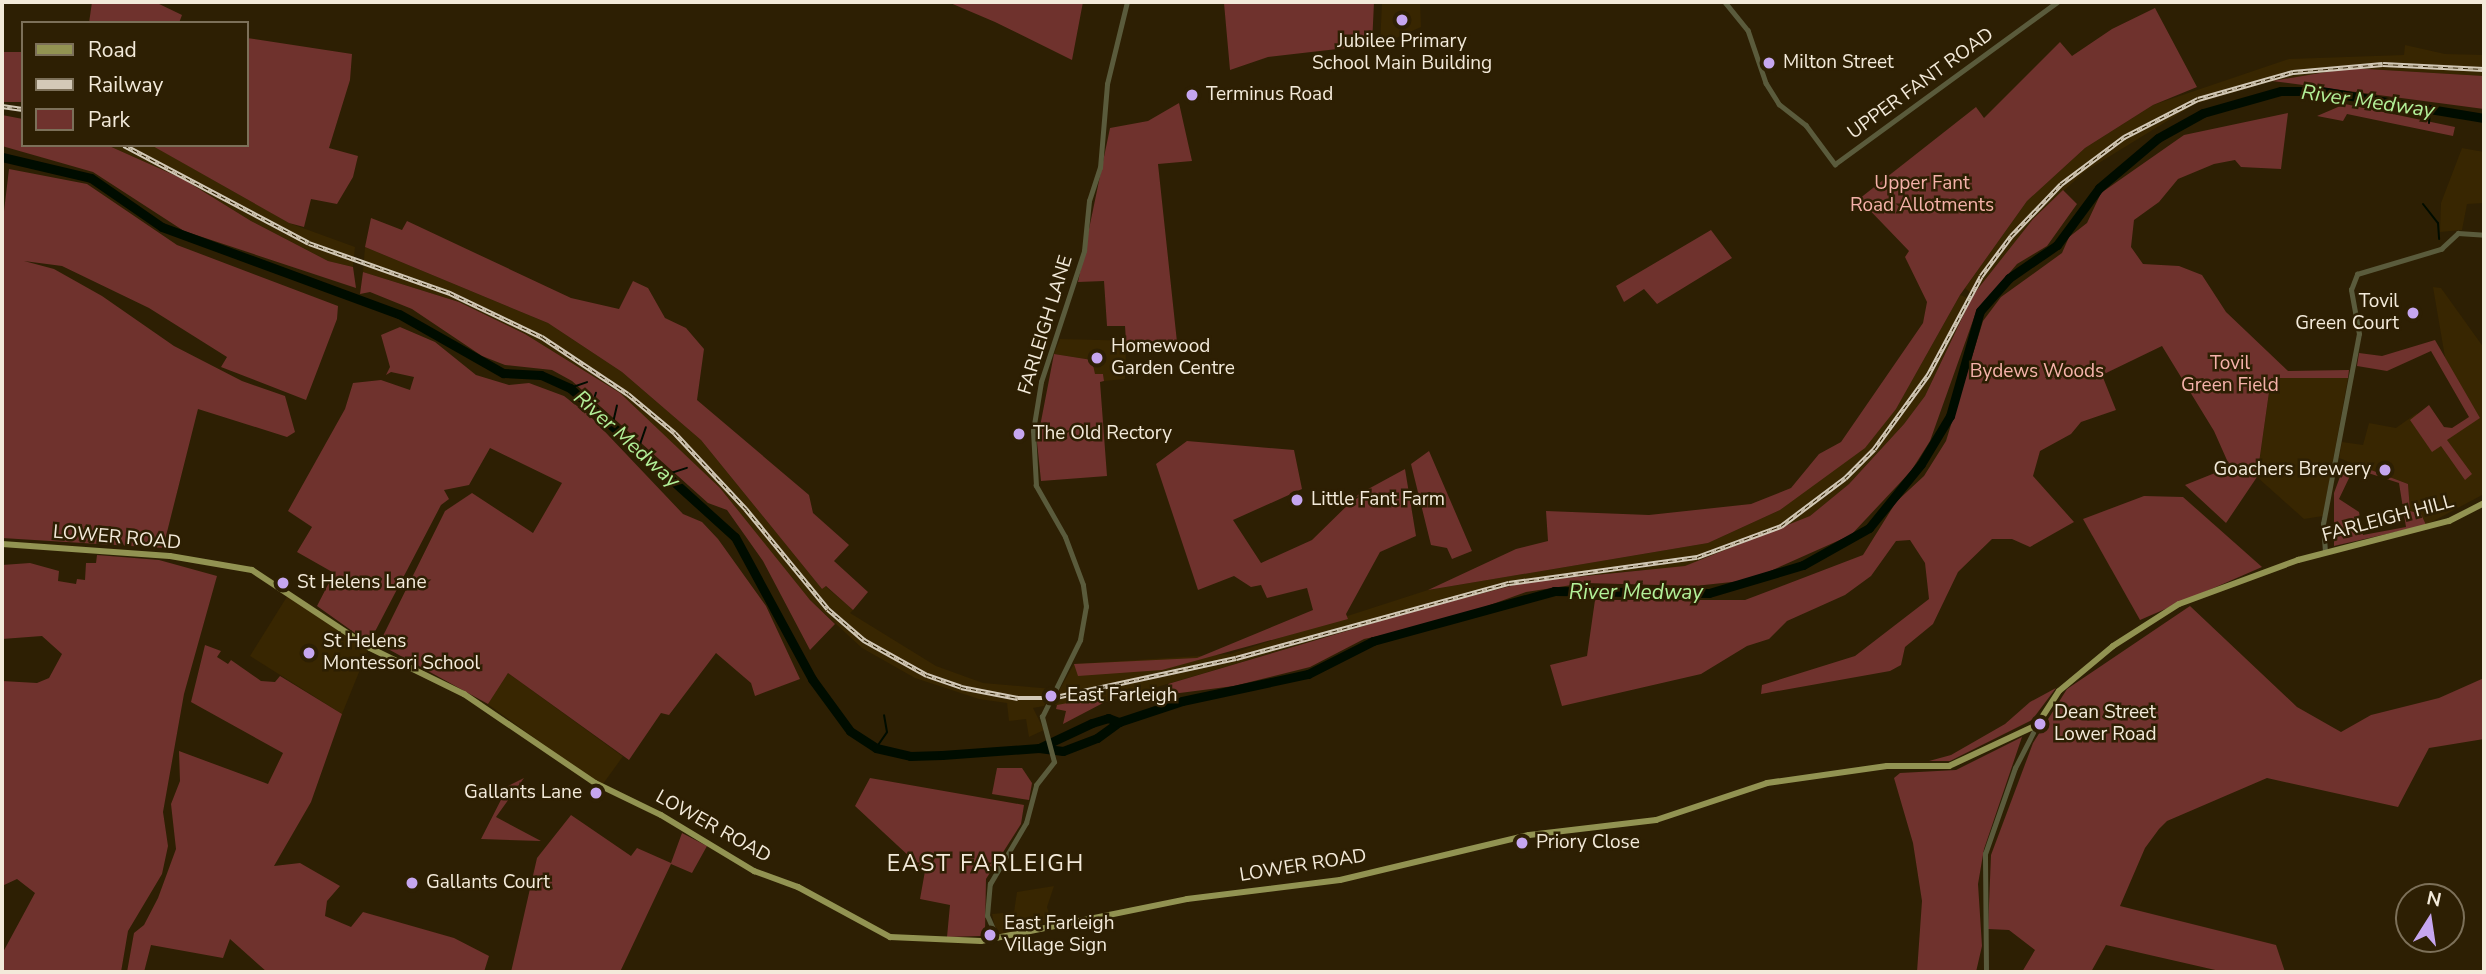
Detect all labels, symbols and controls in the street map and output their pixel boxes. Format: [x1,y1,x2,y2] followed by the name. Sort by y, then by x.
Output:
[1394,12,1410,28] marker: Jubilee Primary School Main Building
[21,21,248,147] legend
[1844,23,1998,145] street label: UPPER FANT ROAD
[1312,31,1492,75] place label: Jubilee Primary School Main Building
[88,36,137,64] text: Road
[1783,52,1894,74] place label: Milton Street
[1761,55,1777,71] marker: Milton Street
[88,71,163,99] text: Railway
[2300,79,2436,123] water label: River Medway
[1206,84,1333,106] place label: Terminus Road
[1184,87,1200,103] marker: Terminus Road
[88,106,130,134] text: Park
[1850,173,1994,217] park label: Upper Fant Road Allotments
[1014,253,1078,397] street label: FARLEIGH LANE
[2295,291,2399,335] place label: Tovil Green Court
[2405,305,2421,321] marker: Tovil Green Court
[1111,336,1235,380] place label: Homewood Garden Centre
[1089,350,1105,366] marker: Homewood Garden Centre
[2181,353,2279,397] park label: Tovil Green Field
[1970,361,2104,383] park label: Bydews Woods
[569,385,685,493] water label: River Medway
[1033,423,1172,445] place label: The Old Rectory
[1011,426,1027,442] marker: The Old Rectory
[2214,459,2371,481] place label: Goachers Brewery
[2377,462,2393,478] marker: Goachers Brewery
[1311,489,1445,511] place label: Little Fant Farm
[2320,490,2456,548] street label: FARLEIGH HILL
[1289,492,1305,508] marker: Little Fant Farm
[52,521,182,555] street label: LOWER ROAD
[297,572,426,594] place label: St Helens Lane
[275,575,291,591] marker: St Helens Lane
[1569,579,1703,605] water label: River Medway
[323,631,480,675] place label: St Helens Montessori School
[301,645,317,661] marker: St Helens Montessori School
[1067,685,1177,707] place label: East Farleigh
[1041,686,1061,706] marker: East Farleigh
[2054,702,2156,746] place label: Dean Street Lower Road
[2032,716,2048,732] marker: Dean Street Lower Road
[464,782,582,804] place label: Gallants Lane
[588,785,604,801] marker: Gallants Lane
[651,786,775,868] street label: LOWER ROAD
[1536,832,1640,854] place label: Priory Close
[1514,835,1530,851] marker: Priory Close
[1238,845,1368,887] street label: LOWER ROAD
[888,850,1084,878] district label: EAST FARLEIGH
[426,872,550,894] place label: Gallants Court
[404,875,420,891] marker: Gallants Court
[2395,883,2465,953] north arrow
[2424,885,2444,914] text: N
[1004,913,1114,957] place label: East Farleigh Village Sign
[982,927,998,943] marker: East Farleigh Village Sign

